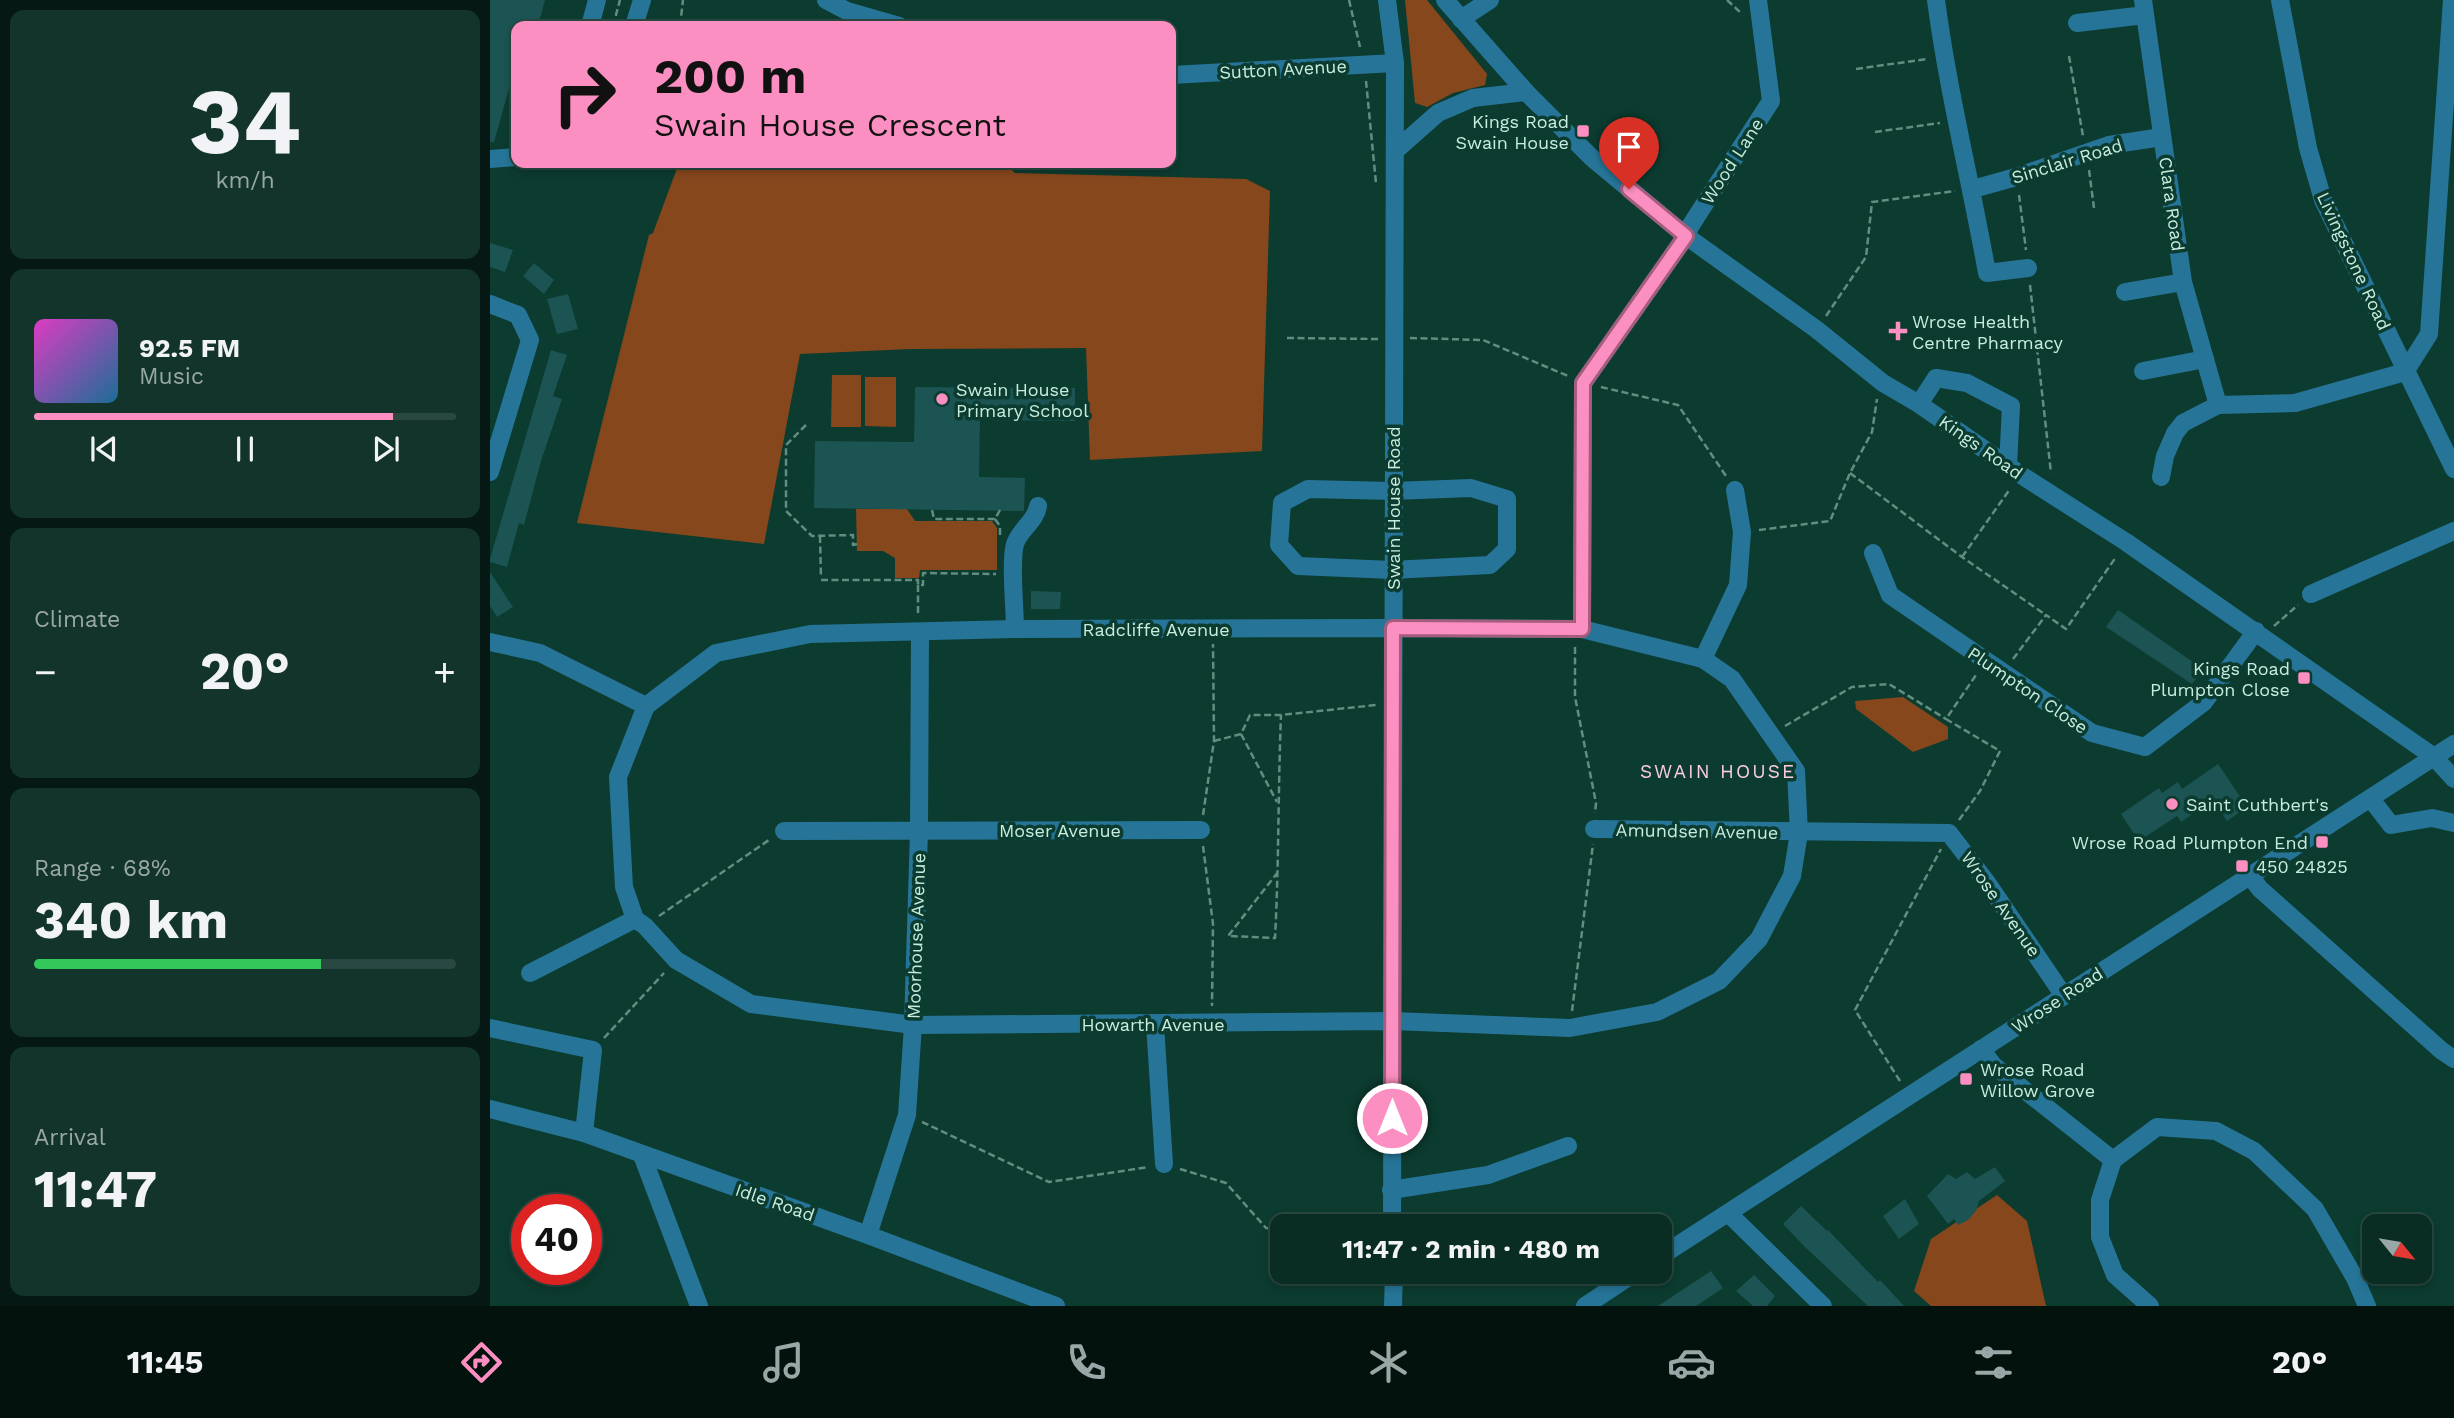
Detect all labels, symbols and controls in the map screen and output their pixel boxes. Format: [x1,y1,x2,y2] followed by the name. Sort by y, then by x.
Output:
[654,47,806,105] text: 200 m
[539,49,630,140] icon: right
[1219,55,1347,83] street label: Sutton Avenue
[189,68,301,175] text: 34
[654,106,1006,144] text: Swain House Crescent
[1456,111,1569,153] place label: Kings Road Swain House
[1696,114,1768,208] street label: Wood Lane
[1599,117,1659,189] pin
[1575,123,1591,139] marker: Kings Road Swain House
[1610,128,1648,166] icon: arrive
[2009,134,2125,188] street label: Sinclair Road
[2155,156,2189,252] street label: Clara Road
[215,167,275,194] text: km/h
[2313,189,2395,333] street label: Livingstone Road
[1912,311,2064,353] place label: Wrose Health Centre Pharmacy
[1890,323,1906,339] marker: Wrose Health Centre Pharmacy
[139,333,240,363] text: 92.5 FM
[139,363,204,390] text: Music
[956,379,1089,421] place label: Swain House Primary School
[934,391,950,407] marker: Swain House Primary School
[1935,411,2027,483] street label: Kings Road
[1383,426,1404,590] street label: Swain House Road
[85,430,123,468] icon: previous
[226,430,264,468] icon: pause
[367,430,405,468] icon: next
[34,606,120,633] text: Climate
[1082,619,1230,640] street label: Radcliffe Avenue
[200,641,290,702] text: 20°
[1964,642,2092,738] street label: Plumpton Close
[34,650,57,694] text: −
[433,650,456,694] text: +
[2150,658,2290,700] place label: Kings Road Plumpton Close
[2296,670,2312,686] marker: Kings Road Plumpton Close
[1640,760,1796,783] district label: SWAIN HOUSE
[2186,794,2329,815] place label: Saint Cuthbert's
[2164,796,2180,812] marker: Saint Cuthbert's
[1615,819,1779,843] street label: Amundsen Avenue
[999,820,1121,841] street label: Moser Avenue
[2072,832,2308,853] place label: Wrose Road Plumpton End
[2314,834,2330,850] marker: Wrose Road Plumpton End
[1957,847,2045,961] street label: Wrose Avenue
[903,853,929,1019] street label: Moorhouse Avenue
[34,855,171,882] text: Range · 68%
[2256,856,2348,877] place label: 450 24825
[2234,858,2250,874] marker: 450 24825
[34,890,228,951] text: 340 km
[2007,963,2107,1037] street label: Wrose Road
[1081,1014,1225,1035] street label: Howarth Avenue
[1980,1059,2095,1101] place label: Wrose Road Willow Grove
[1958,1071,1974,1087] marker: Wrose Road Willow Grove
[1355,1081,1429,1155] position arrow
[34,1124,106,1151] text: Arrival
[34,1159,157,1220] text: 11:47
[733,1179,817,1225] street label: Idle Road
[511,1194,602,1285] speed limit sign: 40
[2362,1214,2432,1284] north arrow
[2362,1214,2432,1284] map controls
[1342,1234,1600,1264] text: 11:47 · 2 min · 480 m
[457,1338,506,1387] icon: directions
[759,1338,808,1387] icon: music
[1062,1338,1111,1387] icon: phone
[1364,1338,1413,1387] icon: climate
[1667,1338,1716,1387] icon: car
[1969,1338,2018,1387] icon: filters
[127,1343,203,1381] text: 11:45
[2272,1343,2327,1381] text: 20°

